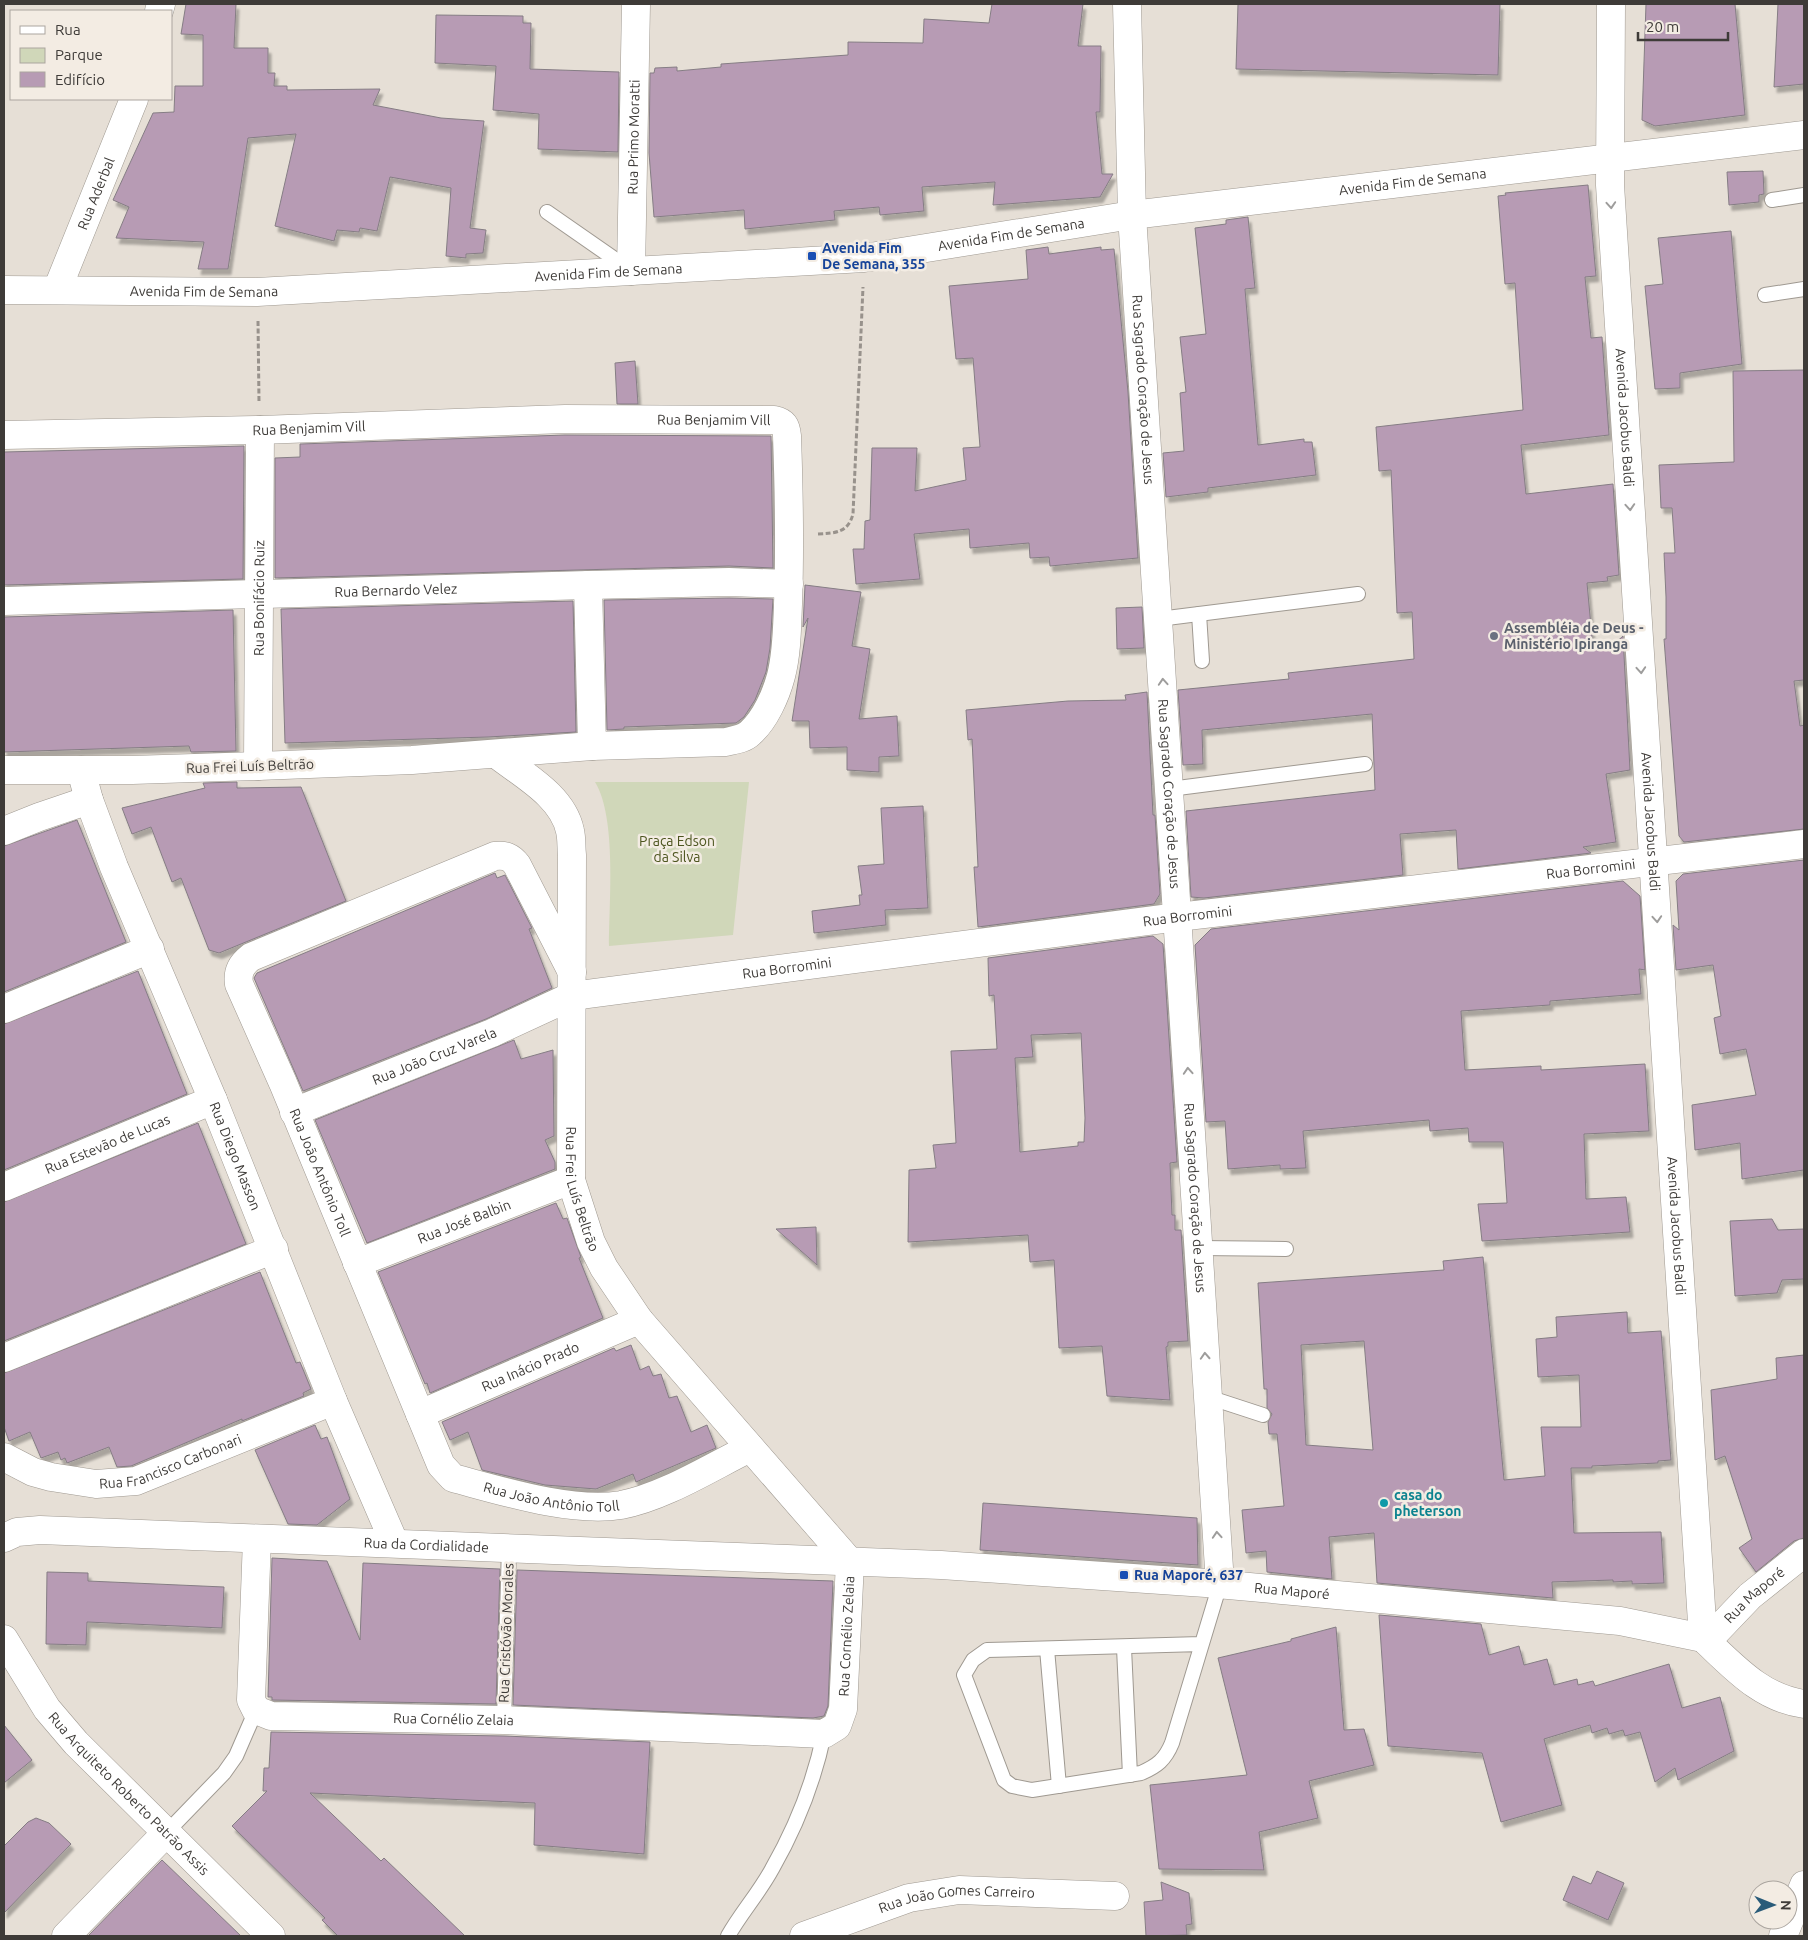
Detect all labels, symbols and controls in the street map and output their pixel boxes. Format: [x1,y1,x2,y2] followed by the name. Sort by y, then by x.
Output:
[10,10,172,100] legend
[1638,10,1728,42] scale bar
[1646,18,1679,35] text: 20 m
[55,21,81,38] text: Rua
[55,46,103,63] text: Parque
[55,71,105,88] text: Edifício
[624,79,643,195] street label: Rua Primo Moratti
[74,155,118,232] street label: Rua Aderbal
[1338,165,1487,198] street label: Avenida Fim de Semana
[1606,202,1617,210] one-way arrow
[937,215,1086,254] street label: Avenida Fim de Semana
[822,240,926,272] place label: Avenida Fim De Semana, 355
[806,250,818,262] marker: Avenida Fim De Semana, 355
[534,260,683,284] street label: Avenida Fim de Semana
[130,283,279,300] street label: Avenida Fim de Semana
[1129,294,1157,485] street label: Rua Sagrado Coração de Jesus
[1612,348,1637,487] street label: Avenida Jacobus Baldi
[657,411,771,428] street label: Rua Benjamim Vill
[252,418,366,438] street label: Rua Benjamim Vill
[1625,504,1636,512] one-way arrow
[251,540,267,656] street label: Rua Bonifácio Ruiz
[334,581,458,600] street label: Rua Bernardo Velez
[1504,620,1644,652] place label: Assembléia de Deus - Ministério Ipiranga
[1488,630,1500,642] marker: Assembléia de Deus - Ministério Ipiranga
[1635,666,1646,674] one-way arrow
[1157,678,1168,686] one-way arrow
[1155,698,1183,889] street label: Rua Sagrado Coração de Jesus
[1638,752,1663,892] street label: Avenida Jacobus Baldi
[186,756,314,776] street label: Rua Frei Luís Beltrão
[639,833,715,865] park label: Praça Edson da Silva
[1545,856,1636,882] street label: Rua Borromini
[1142,903,1233,930] street label: Rua Borromini
[1651,915,1662,923] one-way arrow
[741,954,833,982] street label: Rua Borromini
[370,1024,499,1088] street label: Rua João Cruz Varela
[1183,1067,1194,1075] one-way arrow
[207,1099,264,1213] street label: Rua Diego Masson
[1181,1102,1209,1293] street label: Rua Sagrado Coração de Jesus
[286,1106,354,1239] street label: Rua João Antônio Toll
[43,1111,172,1177] street label: Rua Estevão de Lucas
[563,1126,602,1254] street label: Rua Frei Luís Beltrão
[1664,1156,1689,1296] street label: Avenida Jacobus Baldi
[415,1196,513,1247] street label: Rua José Balbin
[479,1339,581,1395] street label: Rua Inácio Prado
[1200,1352,1211,1360] one-way arrow
[98,1431,244,1492] street label: Rua Francisco Carbonari
[482,1479,620,1515] street label: Rua João Antônio Toll
[1394,1487,1462,1519] place label: casa do pheterson
[1378,1497,1390,1509] marker: casa do pheterson
[1211,1531,1222,1539] one-way arrow
[363,1535,489,1555] street label: Rua da Cordialidade
[496,1563,516,1703] street label: Rua Cristóvão Morales
[1721,1564,1788,1626] street label: Rua Maporé
[1134,1567,1243,1583] place label: Rua Maporé, 637
[1118,1569,1130,1581] marker: Rua Maporé, 637
[836,1576,857,1697] street label: Rua Cornélio Zelaia
[1253,1579,1331,1602] street label: Rua Maporé
[45,1709,213,1878] street label: Rua Arquiteto Roberto Patrão Assis
[393,1710,514,1728] street label: Rua Cornélio Zelaia
[1748,1880,1798,1930] north arrow
[876,1882,1035,1916] street label: Rua João Gomes Carreiro
[1778,1900,1794,1911] text: N

